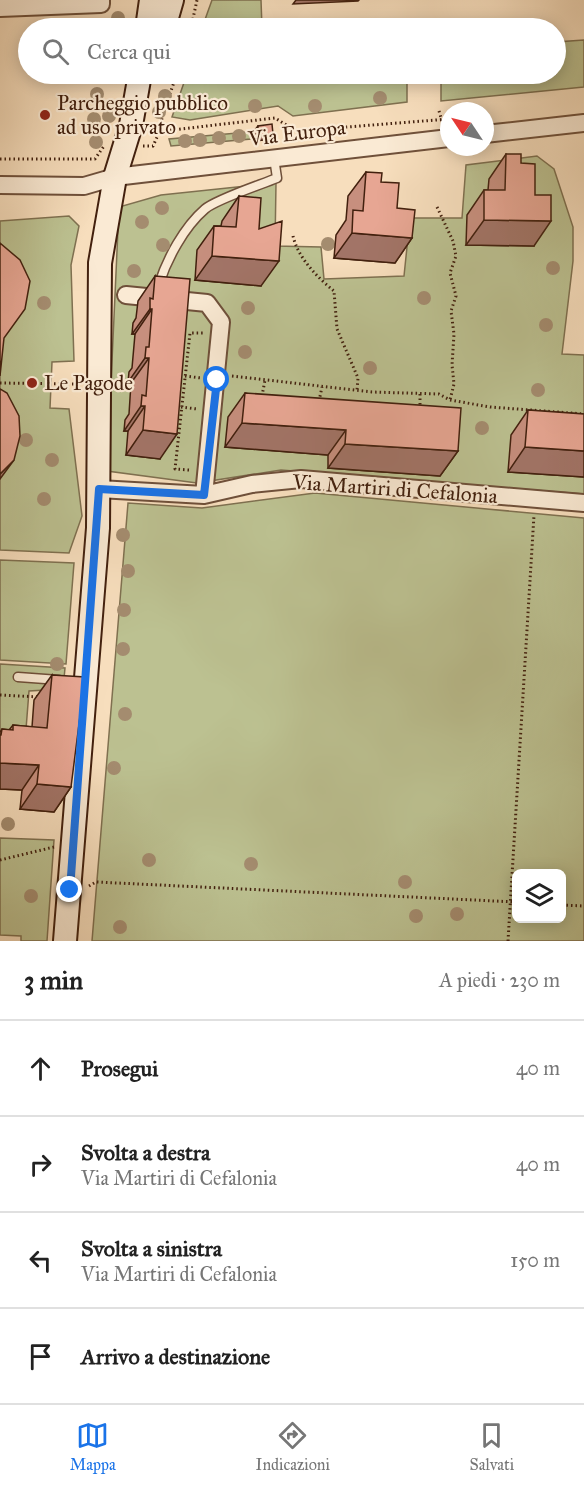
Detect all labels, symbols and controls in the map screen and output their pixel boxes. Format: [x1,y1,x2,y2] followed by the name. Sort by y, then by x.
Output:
[18,18,566,84] search box
[39,35,72,68] icon: search
[87,38,171,65] text: Cerca qui
[57,90,228,140] place label: Parcheggio pubblico ad uso privato
[440,102,494,156] north arrow
[38,108,52,122] marker: Parcheggio pubblico ad uso privato
[246,114,347,152] street label: Via Europa
[203,366,229,392] route start
[44,370,133,396] place label: Le Pagode
[25,376,39,390] marker: Le Pagode
[290,469,499,509] street label: Via Martiri di Cefalonia
[512,869,566,923] map controls
[512,869,566,923] button: layers
[56,876,82,902] route end
[24,964,83,996] text: 3 min
[439,968,560,992] text: A piedi · 230 m
[24,1052,57,1085] icon: ahead
[81,1055,158,1082] text: Prosegui
[516,1056,560,1080] text: 40 m
[81,1139,210,1166] text: Svolta a destra
[24,1148,57,1181] icon: right
[516,1152,560,1176] text: 40 m
[81,1166,277,1190] text: Via Martiri di Cefalonia
[81,1235,222,1262] text: Svolta a sinistra
[24,1244,57,1277] icon: left
[510,1248,560,1272] text: 150 m
[81,1262,277,1286] text: Via Martiri di Cefalonia
[24,1340,57,1373] icon: arrive
[81,1343,270,1370] text: Arrivo a destinazione
[70,1419,116,1474] tab: Mappa
[256,1419,330,1474] tab: Indicazioni
[470,1419,514,1474] tab: Salvati

